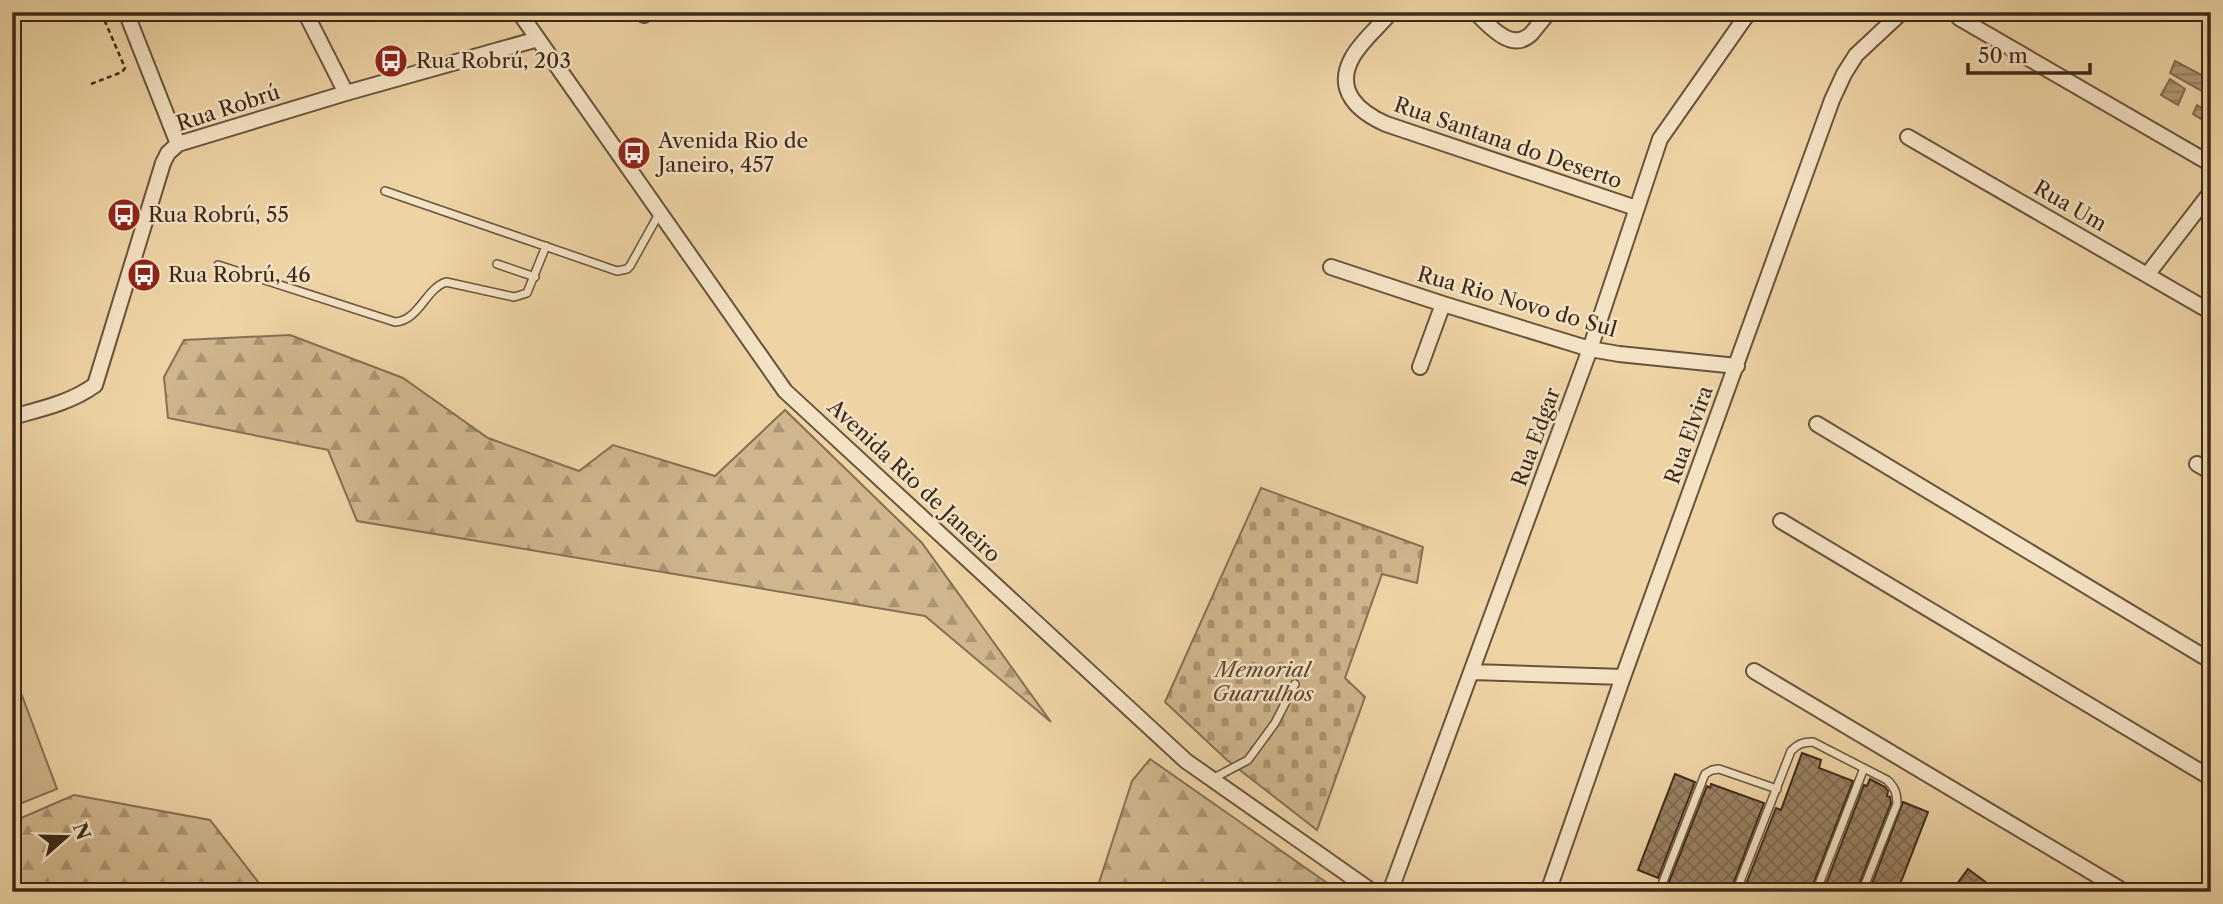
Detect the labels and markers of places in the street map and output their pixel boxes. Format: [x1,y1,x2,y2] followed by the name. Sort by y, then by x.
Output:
[372,42,410,80] bus stop icon: Rua Robrú, 203
[416,48,571,73] place label: Rua Robrú, 203
[655,128,808,177] place label: Avenida Rio de Janeiro, 457
[615,134,653,172] bus stop icon: Avenida Rio de Janeiro, 457
[105,196,143,234] bus stop icon: Rua Robrú, 55
[148,202,289,227] place label: Rua Robrú, 55
[125,256,163,294] bus stop icon: Rua Robrú, 46
[168,262,310,287] place label: Rua Robrú, 46

